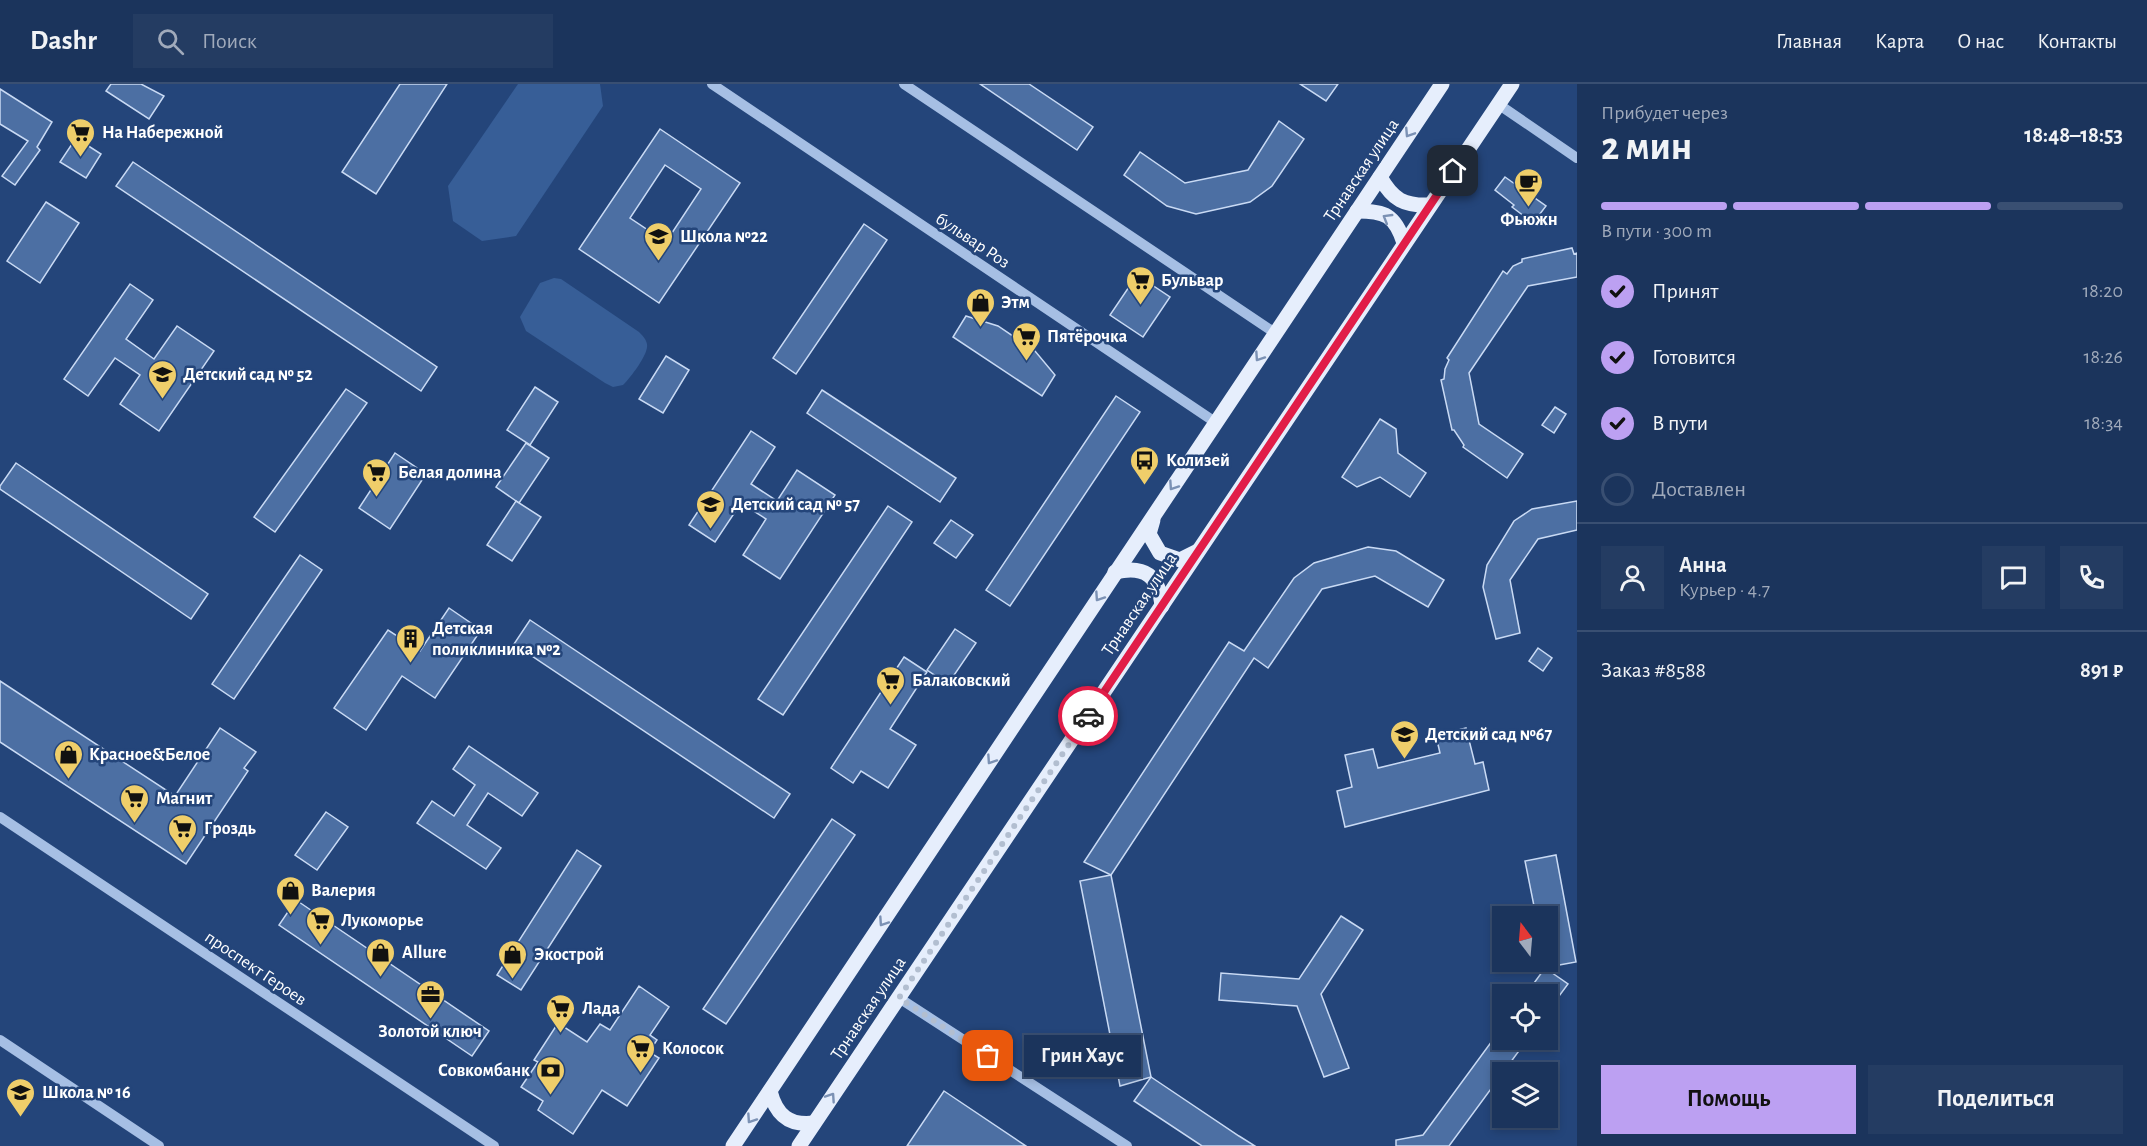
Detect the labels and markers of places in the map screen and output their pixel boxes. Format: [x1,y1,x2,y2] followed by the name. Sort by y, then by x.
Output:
[65,116,97,158] supermarket icon: На Набережной
[102,124,223,142] place label: На Набережной
[1427,145,1478,196] pin
[1513,166,1545,208] cafe icon: Фьюжн
[1500,211,1558,229] place label: Фьюжн
[643,220,675,262] school or university icon: Школа №22
[680,228,768,246] place label: Школа №22
[1124,264,1156,306] supermarket icon: Бульвар
[1161,272,1223,290] place label: Бульвар
[964,286,996,328] shop icon: Этм
[1001,294,1030,312] place label: Этм
[1010,320,1042,362] supermarket icon: Пятёрочка
[1047,328,1128,346] place label: Пятёрочка
[146,358,178,400] school or university icon: Детский сад № 52
[183,366,313,384] place label: Детский сад № 52
[1129,444,1161,486] bus stop icon: Колизей
[1166,452,1230,470] place label: Колизей
[361,456,393,498] supermarket icon: Белая долина
[398,464,502,482] place label: Белая долина
[694,488,726,530] school or university icon: Детский сад № 57
[731,496,860,514] place label: Детский сад № 57
[432,620,561,659] place label: Детская поликлиника №2
[395,622,427,664] building icon: Детская поликлиника №2
[875,664,907,706] supermarket icon: Балаковский
[912,672,1011,690] place label: Балаковский
[1388,718,1420,760] school or university icon: Детский сад №67
[1425,726,1553,744] place label: Детский сад №67
[52,738,84,780] shop icon: Красное&Белое
[89,746,210,764] place label: Красное&Белое
[119,782,151,824] supermarket icon: Магнит
[156,790,213,808] place label: Магнит
[167,812,199,854] supermarket icon: Гроздь
[204,820,257,838] place label: Гроздь
[274,874,306,916] shop icon: Валерия
[311,882,376,900] place label: Валерия
[304,904,336,946] supermarket icon: Лукоморье
[341,912,424,930] place label: Лукоморье
[365,936,397,978] shop icon: Allure
[497,938,529,980] shop icon: Экострой
[402,944,446,962] place label: Allure
[534,946,604,964] place label: Экострой
[414,978,446,1020] office icon: Золотой ключ
[545,992,577,1034] supermarket icon: Лада
[582,1000,620,1018] place label: Лада
[378,1023,482,1041] place label: Золотой ключ
[962,1030,1013,1081] pin
[625,1032,657,1074] supermarket icon: Колосок
[1024,1035,1141,1077] callout: Грин Хаус
[662,1040,724,1058] place label: Колосок
[535,1054,567,1096] bank icon: Совкомбанк
[438,1062,530,1080] place label: Совкомбанк
[5,1076,37,1118] school or university icon: Школа № 16
[42,1084,131,1102] place label: Школа № 16

